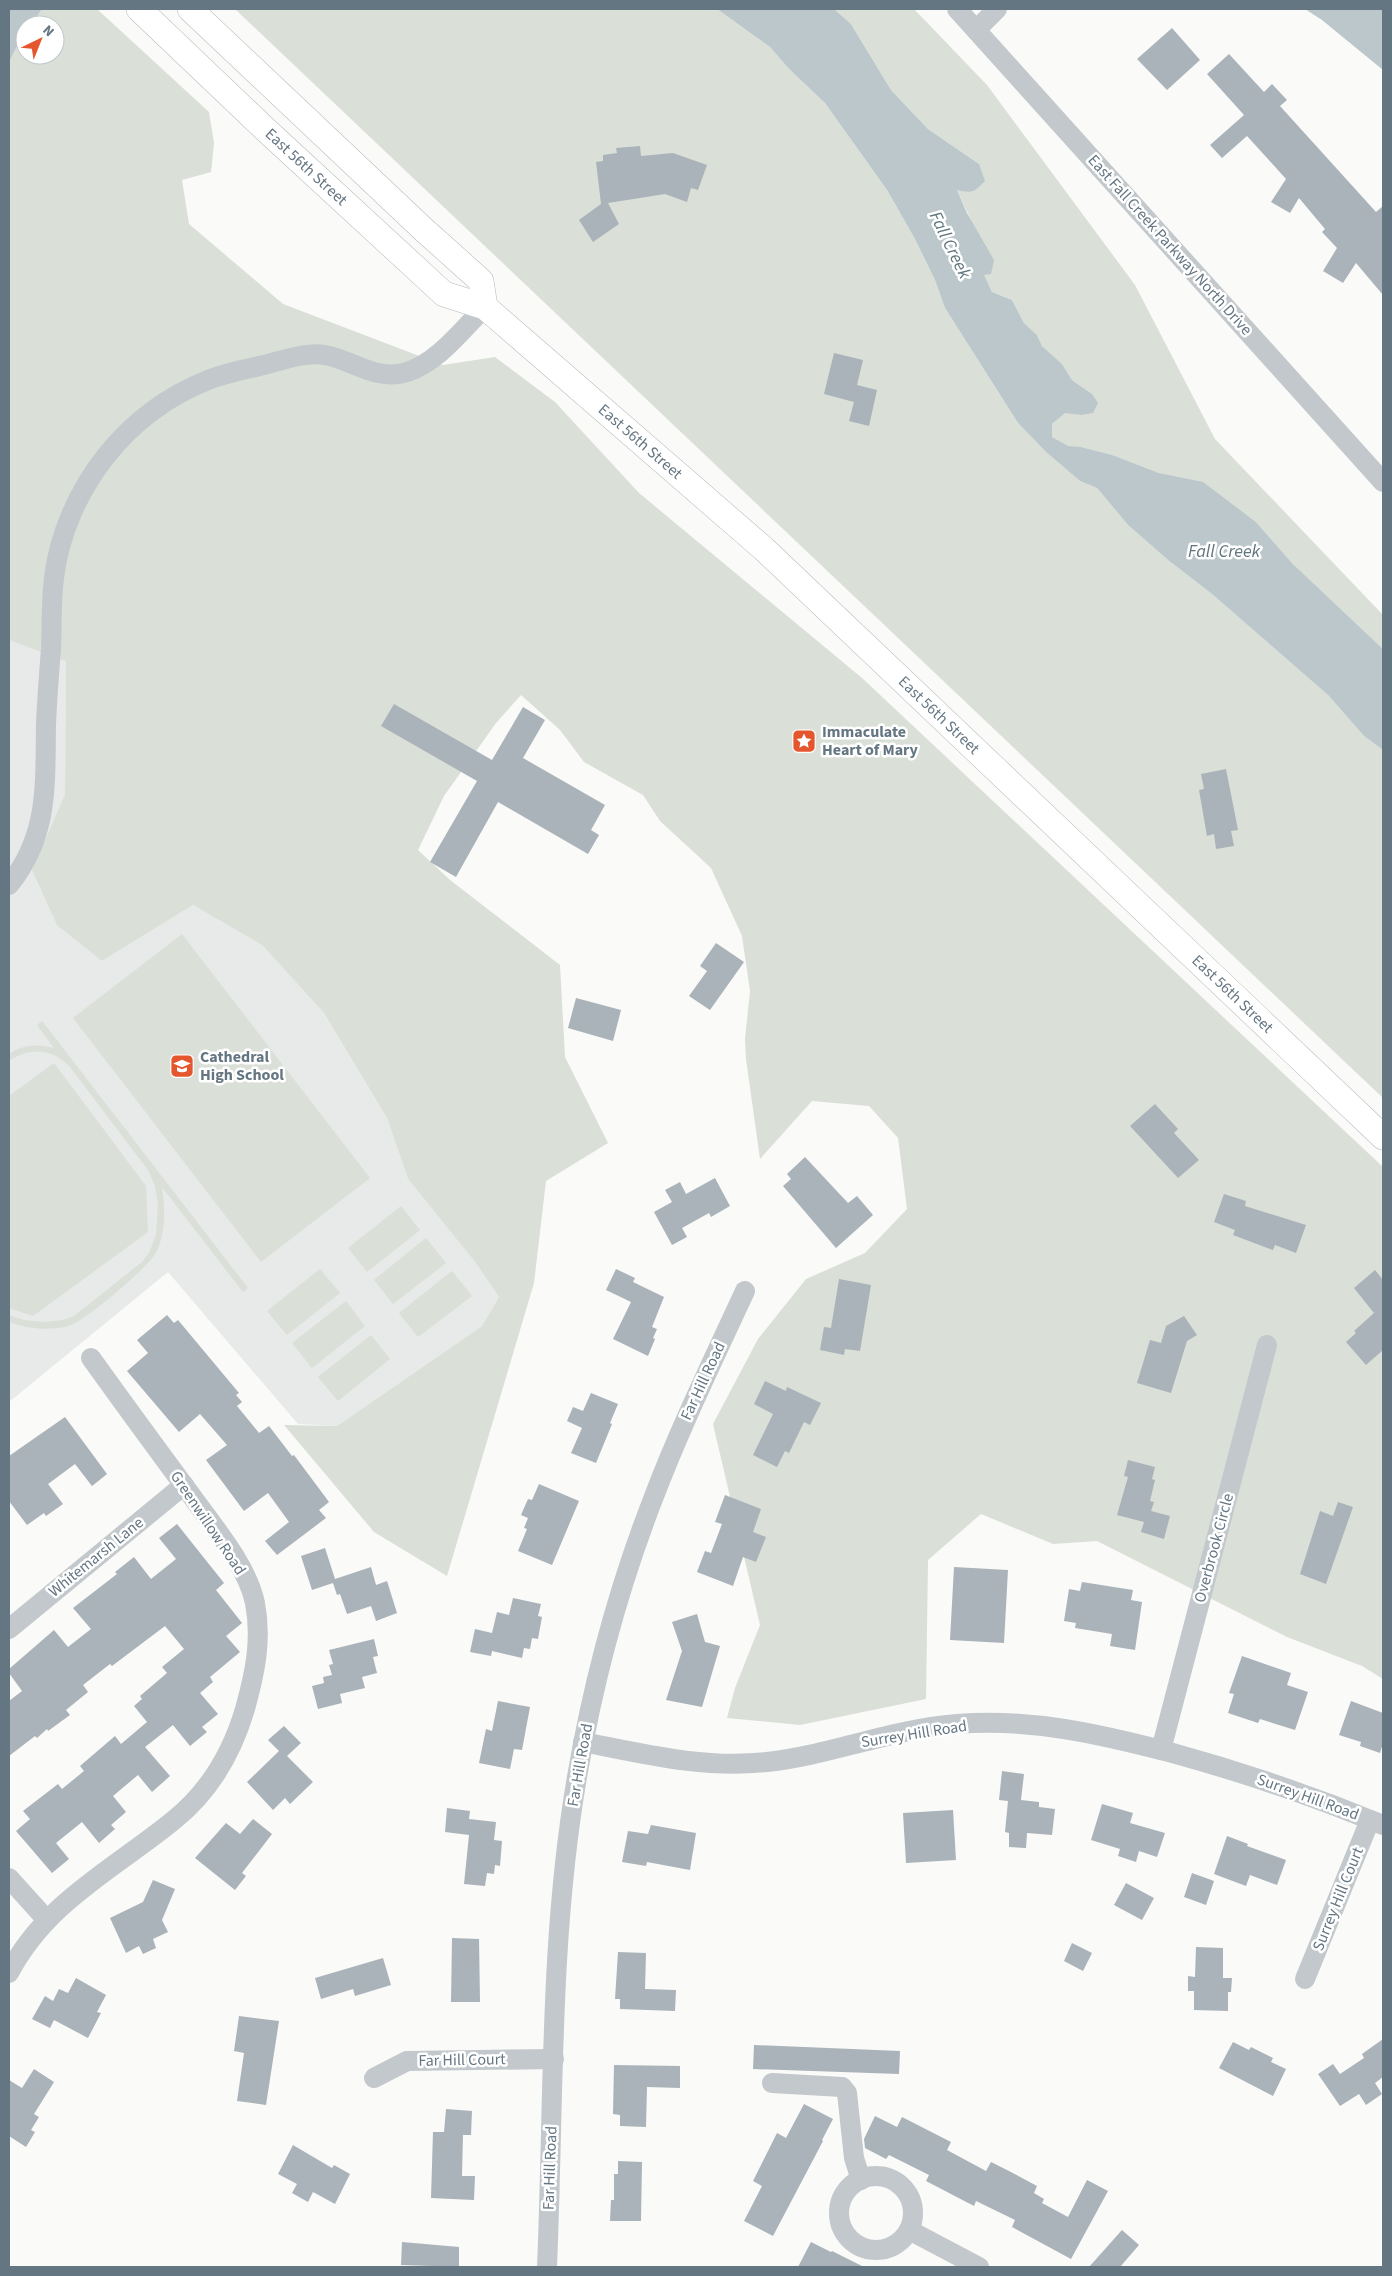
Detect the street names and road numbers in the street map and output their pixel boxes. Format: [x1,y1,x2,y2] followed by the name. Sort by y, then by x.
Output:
[260,123,353,211] street label: East 56th Street
[1083,150,1257,340] street label: East Fall Creek Parkway North Drive
[593,399,688,485] street label: East 56th Street
[893,671,985,760] street label: East 56th Street
[1187,950,1279,1039] street label: East 56th Street
[675,1338,731,1424] street label: Far Hill Road
[165,1467,251,1579] street label: Greenwillow Road
[1189,1491,1239,1605] street label: Overbrook Circle
[44,1512,148,1602] street label: Whitemarsh Lane
[859,1715,969,1753] street label: Surrey Hill Road
[562,1722,598,1808] street label: Far Hill Road
[1254,1768,1362,1826] street label: Surrey Hill Road
[1307,1843,1369,1954] street label: Surrey Hill Court
[418,2048,506,2072] street label: Far Hill Court
[538,2126,562,2210] street label: Far Hill Road

